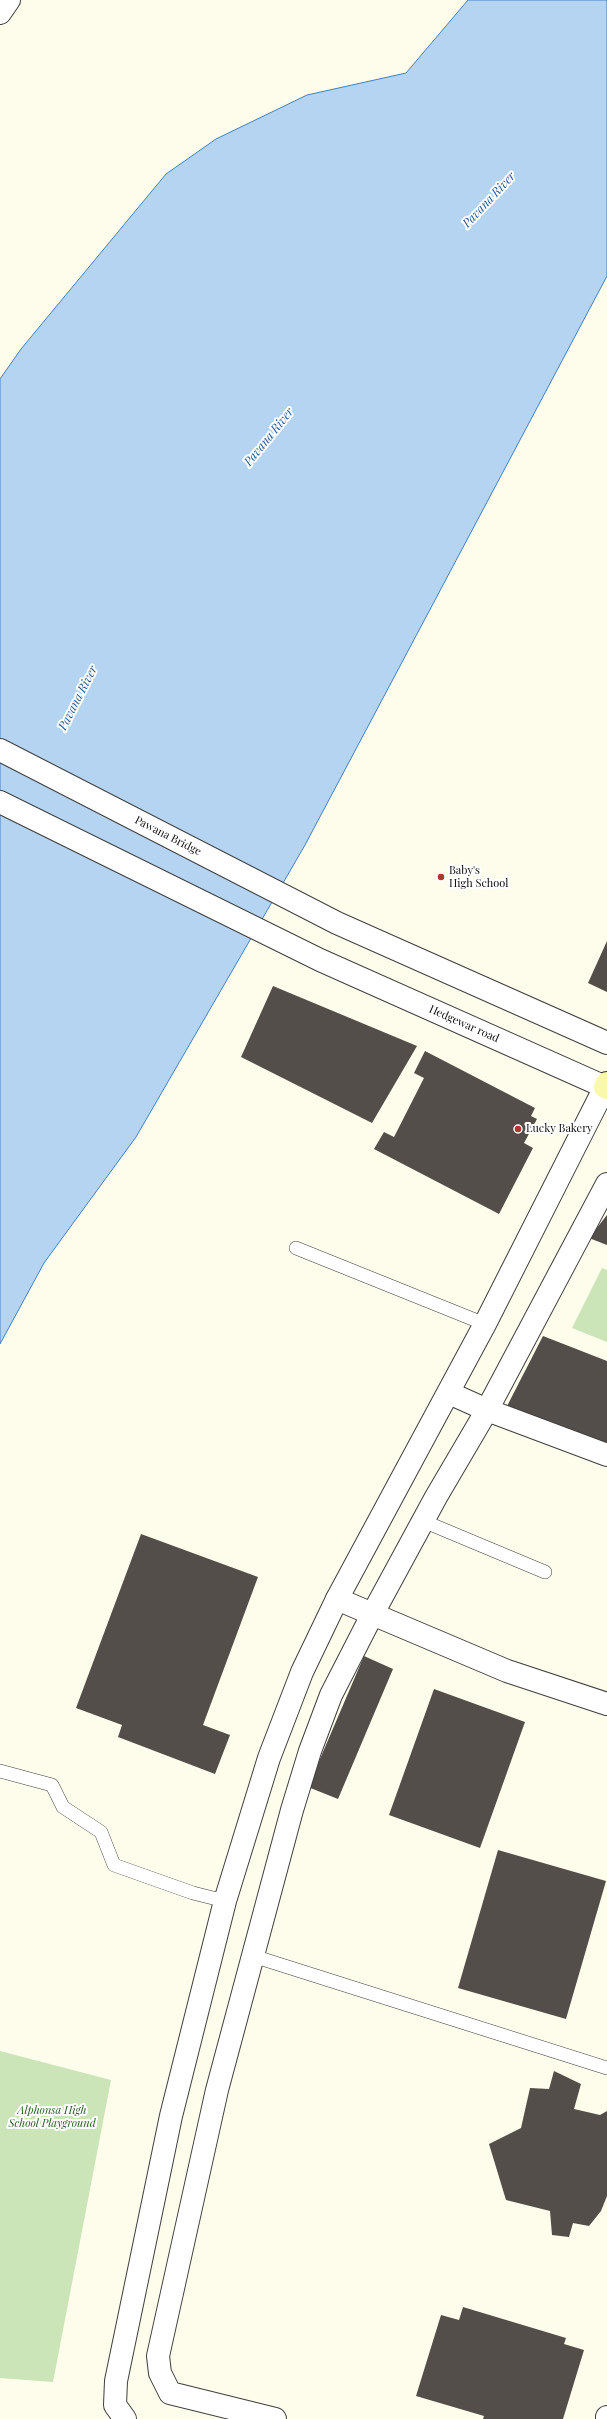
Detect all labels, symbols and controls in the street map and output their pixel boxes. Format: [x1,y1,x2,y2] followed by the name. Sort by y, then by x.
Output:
[460,169,518,231] water label: Pavana River
[241,405,297,469] water label: Pavana River
[56,663,100,733] water label: Pavana River
[132,814,204,858] street label: Pawana Bridge
[449,864,508,890] place label: Baby's High School
[436,872,446,882] marker: Baby's High School
[427,1003,501,1045] street label: Hedgewar road
[526,1122,593,1136] place label: Lucky Bakery
[513,1124,523,1134] marker: Lucky Bakery
[8,2104,96,2130] park label: Alphonsa High School Playground

